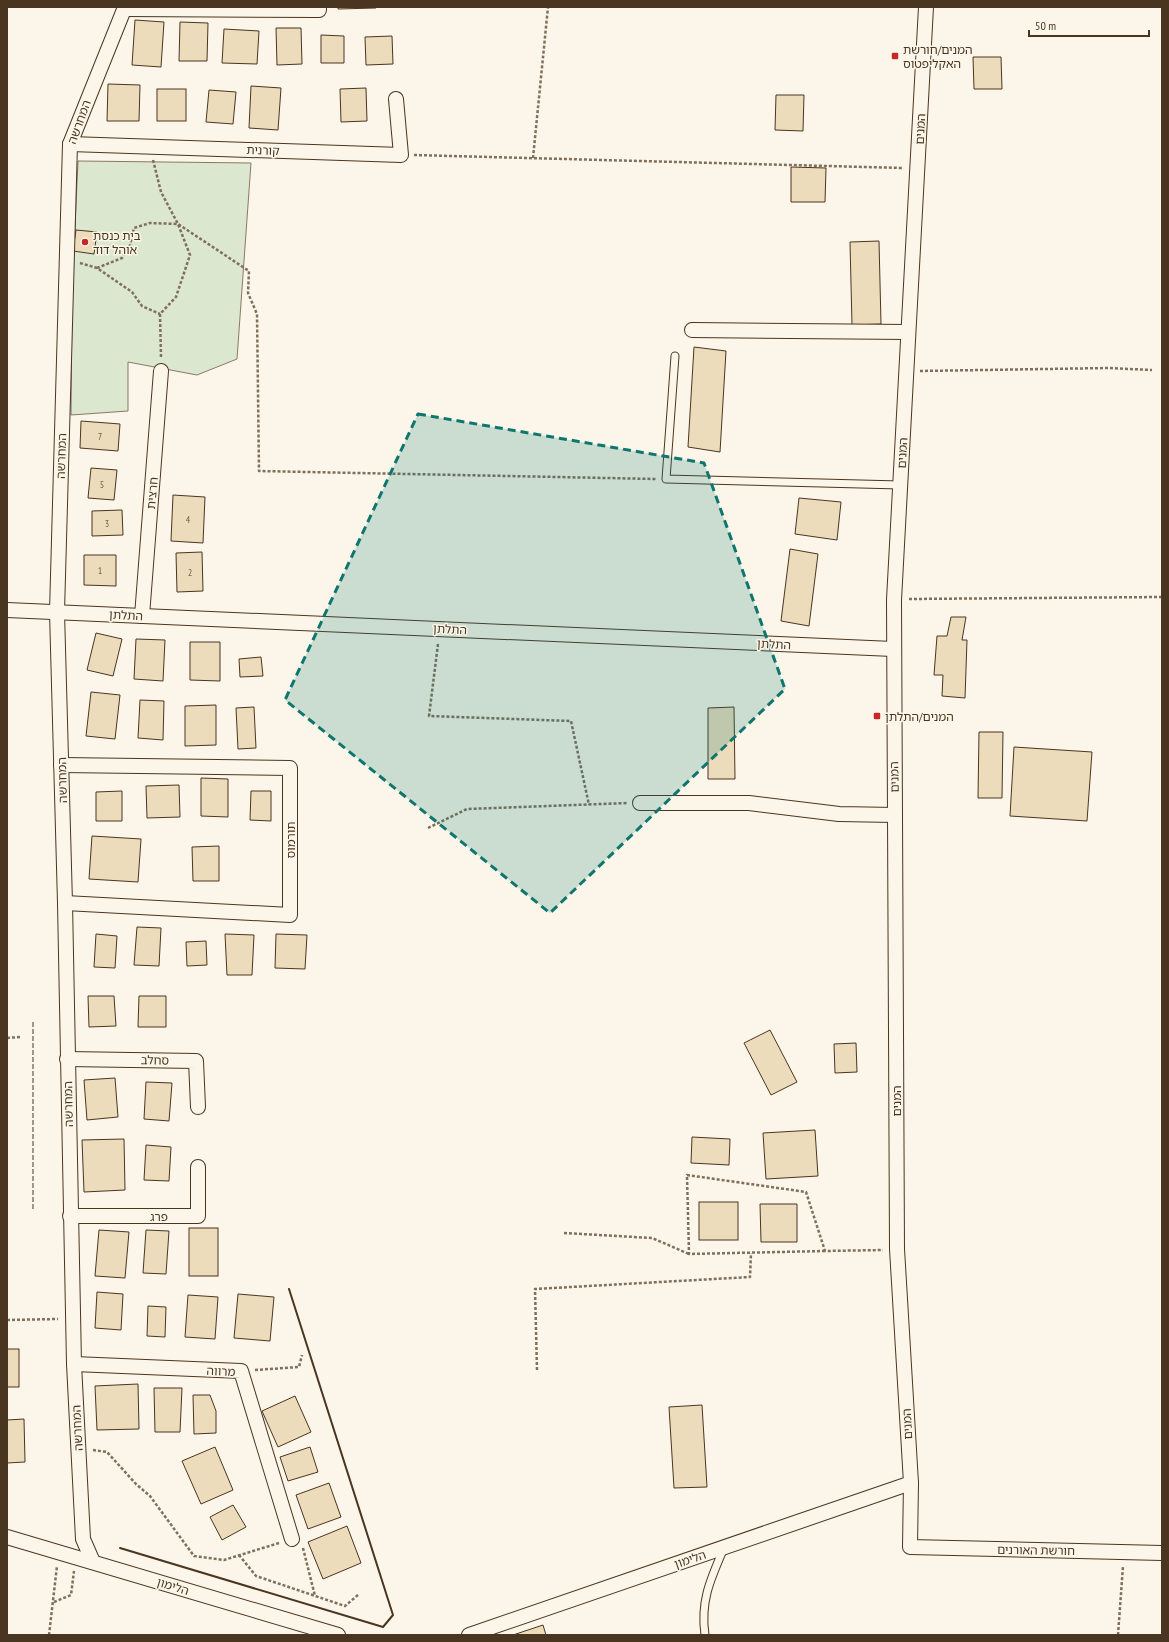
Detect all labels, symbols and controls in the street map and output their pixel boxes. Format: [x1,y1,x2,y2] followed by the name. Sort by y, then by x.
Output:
[1029,12,1149,38] scale bar
[1035,18,1056,33] text: 50 m
[903,42,972,71] place label: המנים/חורשת האקליפטוס
[890,51,900,61] marker: המנים/חורשת האקליפטוס
[64,98,94,146] street label: המחרשה
[912,113,928,145] street label: המנים
[246,142,280,158] street label: קורנית
[93,228,141,257] place label: בית כנסת אוהל דוד
[80,237,90,247] marker: בית כנסת אוהל דוד
[98,430,102,443] house number: 7
[53,433,69,479] street label: המחרשה
[894,437,910,469] street label: המנים
[143,476,161,510] street label: חרצית
[100,478,104,491] house number: 5
[186,513,191,526] house number: 4
[105,517,109,530] house number: 3
[98,564,102,577] house number: 1
[188,566,192,579] house number: 2
[109,607,143,623] street label: התלתן
[433,621,467,637] street label: התלתן
[757,636,791,652] street label: התלתן
[885,709,954,724] place label: המנים/התלתן
[872,711,882,721] marker: המנים/התלתן
[54,757,70,803] street label: המחרשה
[886,761,902,793] street label: המנים
[283,821,298,859] street label: תורמוס
[141,1052,170,1068] street label: סחלב
[60,1081,76,1127] street label: המחרשה
[889,1085,904,1117] street label: המנים
[150,1209,168,1224] street label: פרג
[206,1363,236,1379] street label: מרווה
[68,1405,86,1451] street label: המחרשה
[899,1408,915,1440] street label: המנים
[997,1542,1075,1558] street label: חורשת האורנים
[672,1547,708,1571] street label: הלימון
[155,1574,191,1598] street label: הלימון

